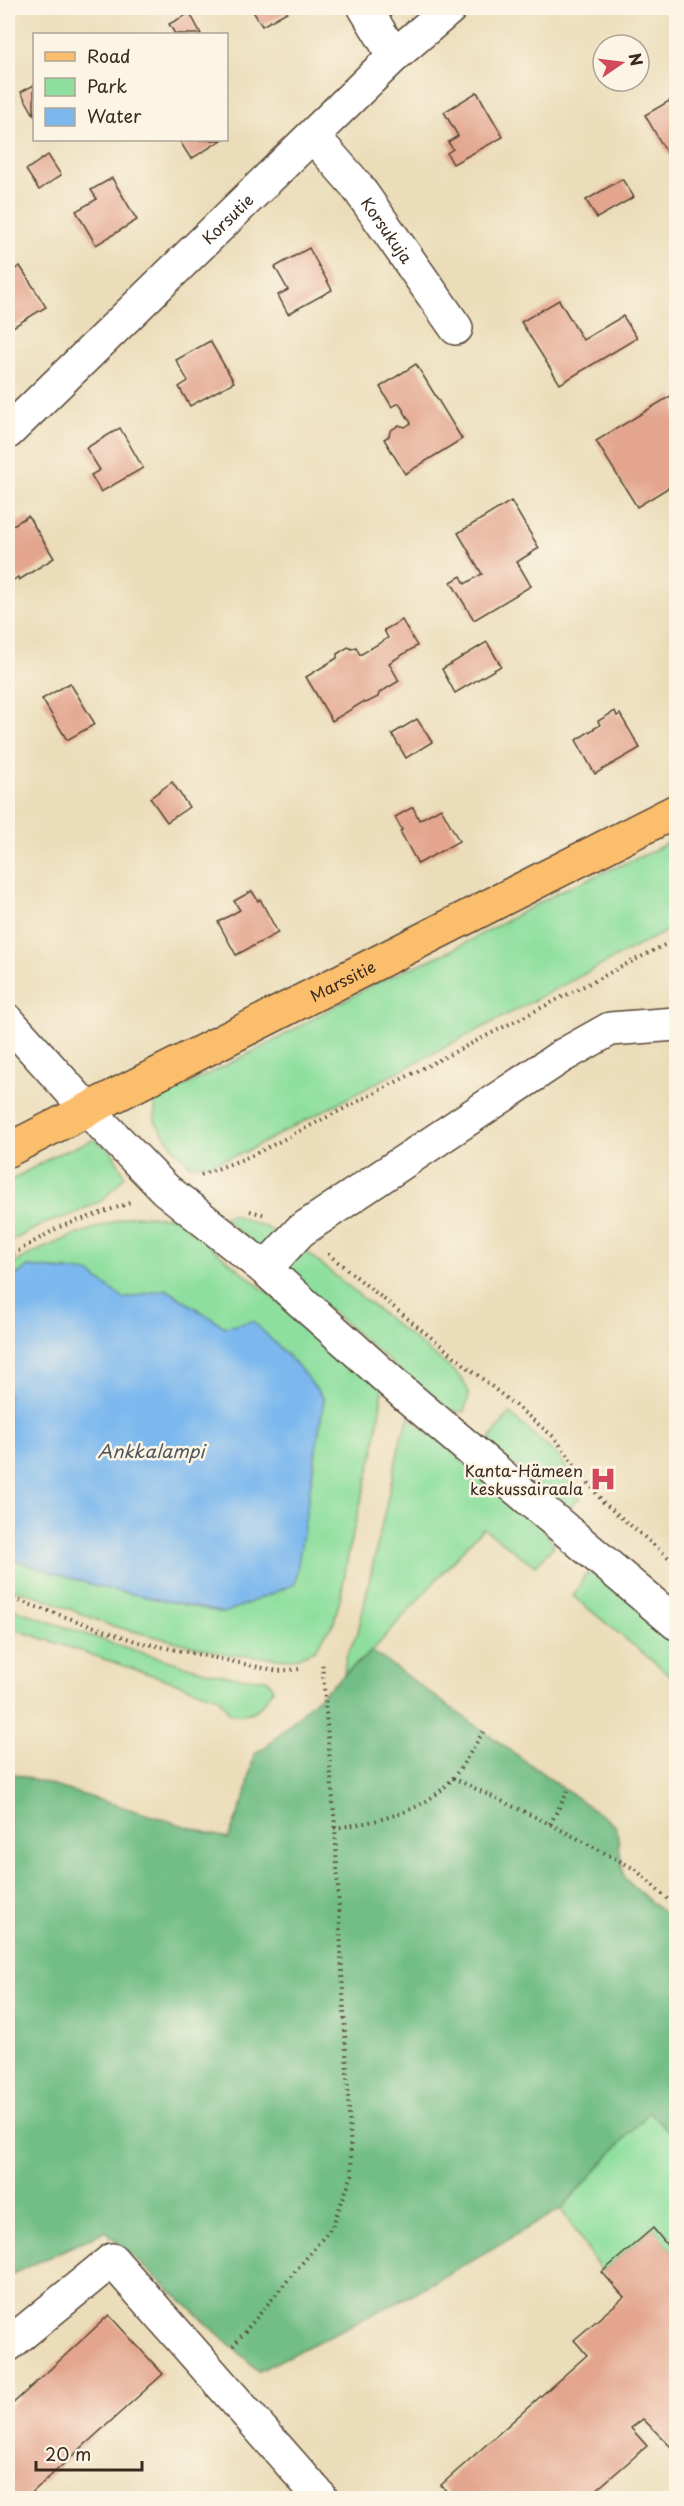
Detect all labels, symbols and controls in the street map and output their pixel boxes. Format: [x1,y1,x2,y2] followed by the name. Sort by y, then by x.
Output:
[33,33,228,141] legend
[591,33,651,93] north arrow
[87,42,131,69] text: Road
[623,50,650,68] text: N
[87,72,127,99] text: Park
[87,102,142,129] text: Water
[196,188,258,249] street label: Korsutie
[356,192,419,268] street label: Korsukuja
[305,954,379,1007] street label: Marssitie
[98,1437,207,1464] water label: Ankkalampi
[465,1458,583,1500] place label: Kanta-Hämeen keskussairaala
[588,1464,618,1494] hospital icon: Kanta-Hämeen keskussairaala
[36,2434,142,2472] scale bar
[45,2440,91,2467] text: 20 m

